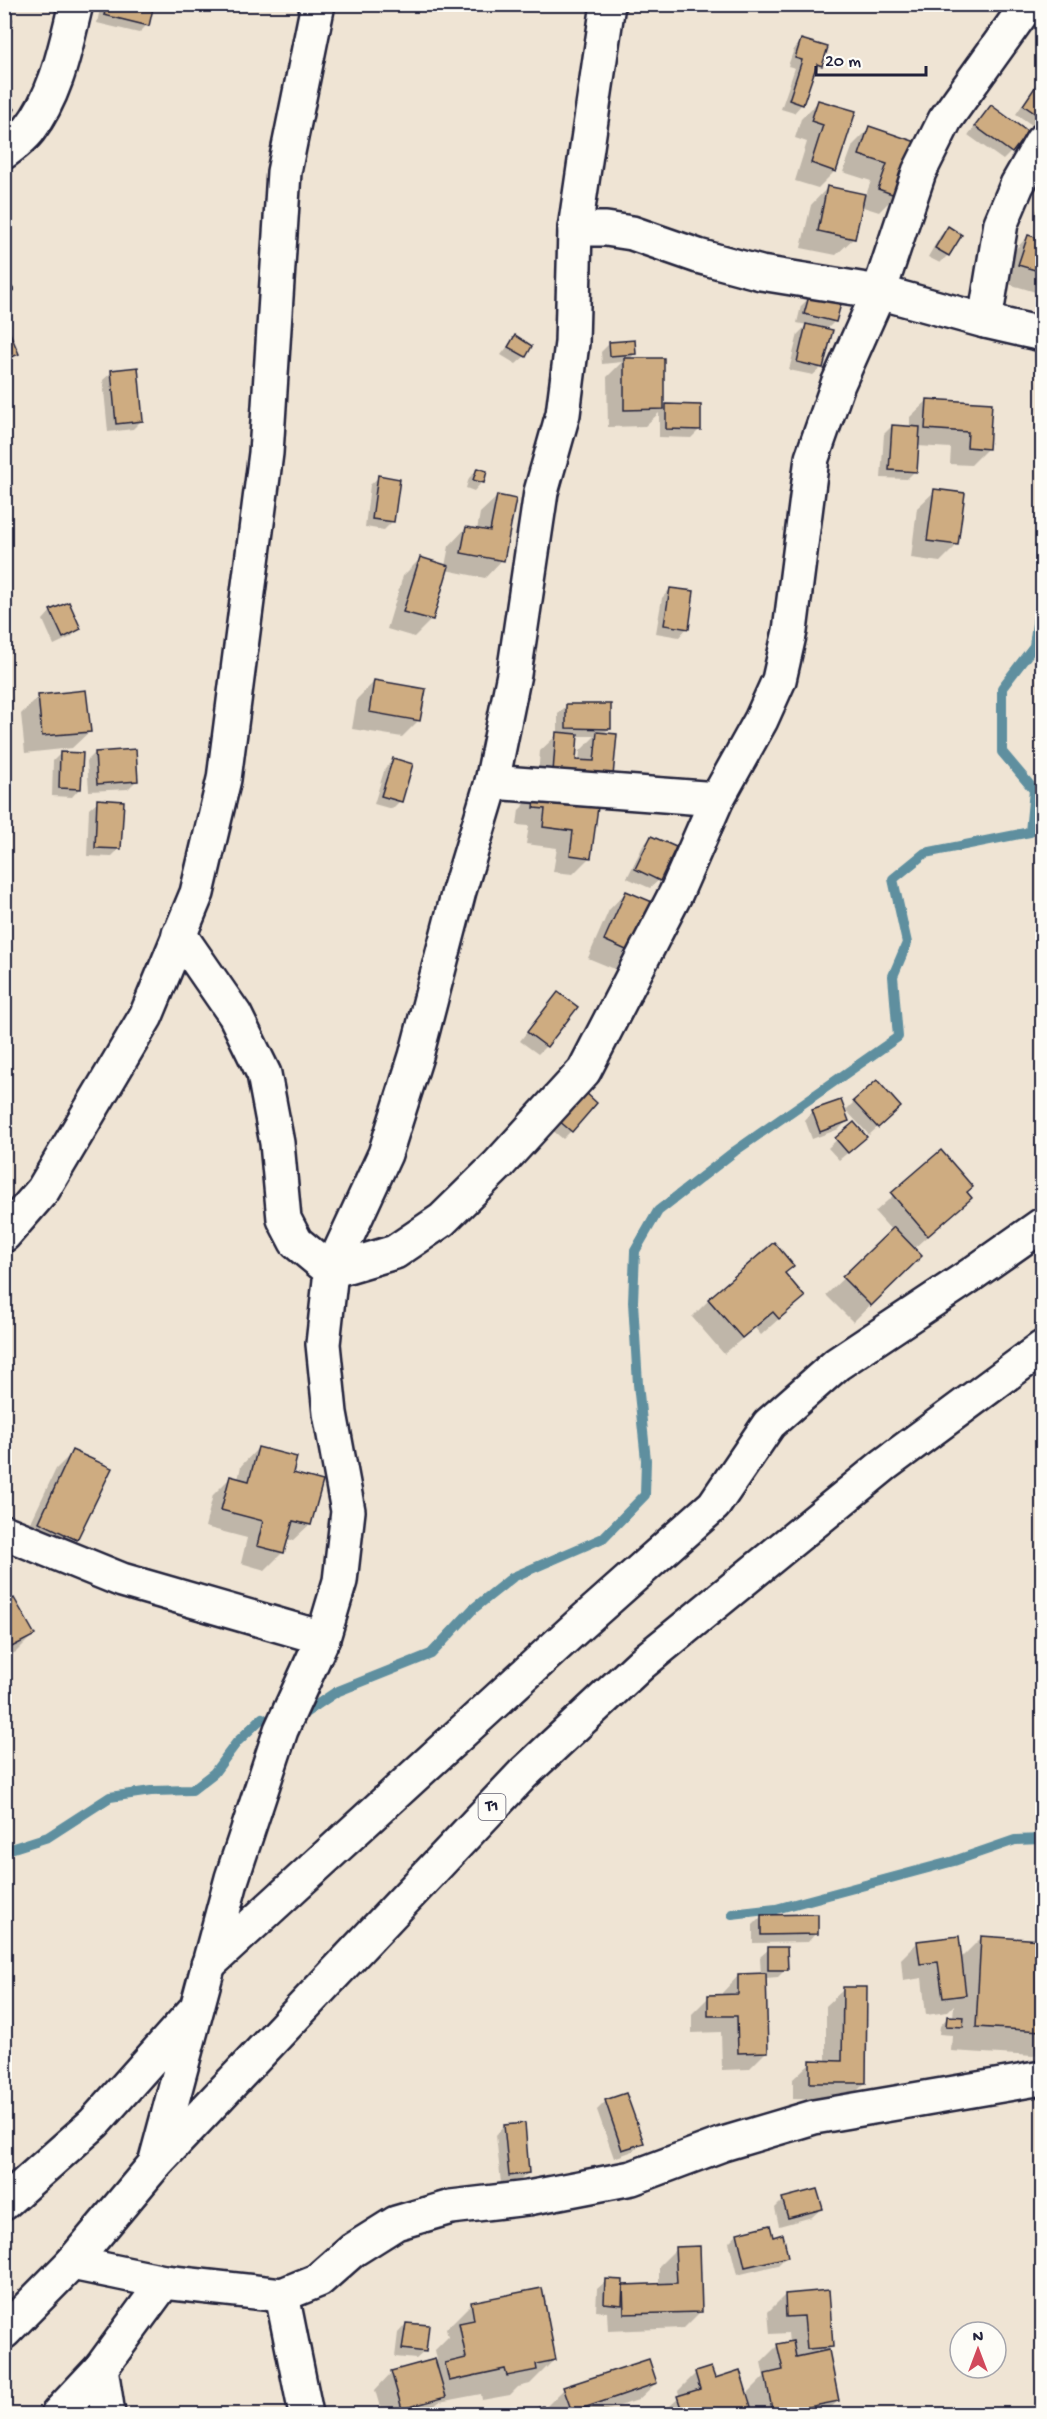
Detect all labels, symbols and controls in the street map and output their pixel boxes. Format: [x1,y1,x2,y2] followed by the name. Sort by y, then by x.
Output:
[816,39,926,77] scale bar
[825,52,861,73] text: 20 m
[478,1794,506,1820] road number: T1
[948,2320,1008,2380] north arrow
[973,2329,984,2348] text: N

